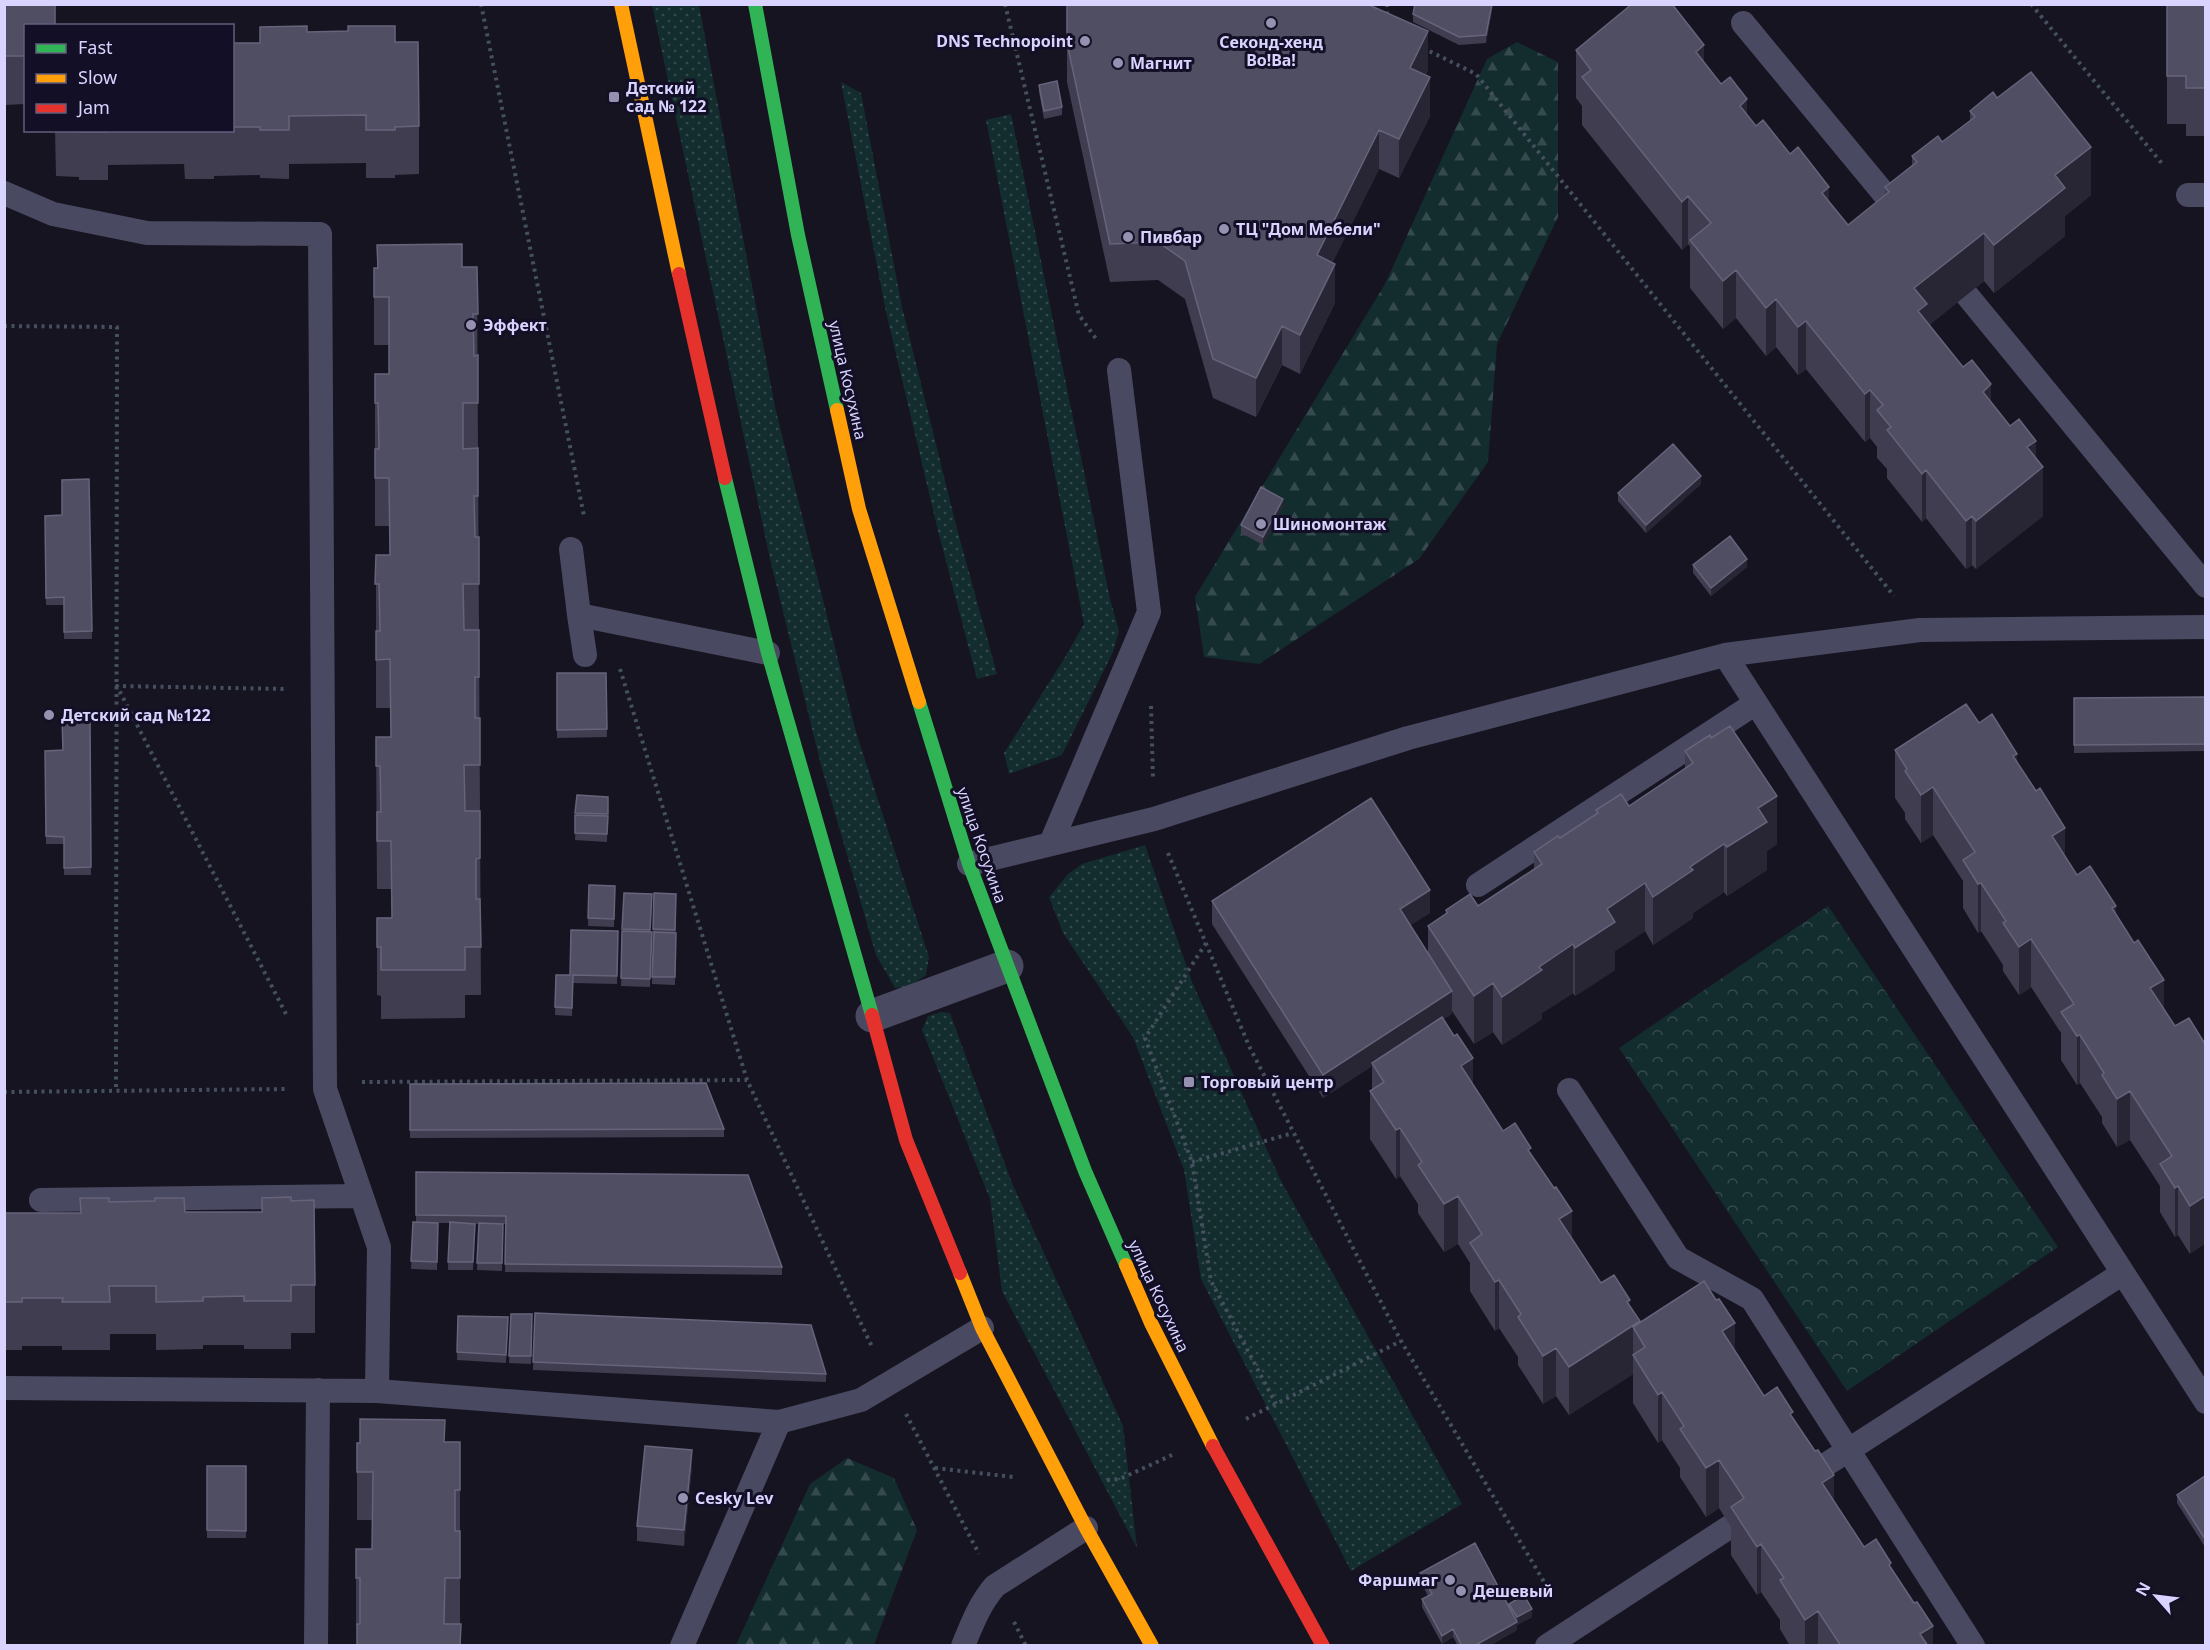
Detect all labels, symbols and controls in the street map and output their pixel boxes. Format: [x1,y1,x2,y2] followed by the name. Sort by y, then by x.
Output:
[1264,16,1278,30] marker: Секонд-хенд Во!Ва!
[24,24,234,132] legend
[936,30,1073,52] place label: DNS Technopoint
[1219,31,1324,71] place label: Секонд-хенд Во!Ва!
[1078,34,1092,48] marker: DNS Technopoint
[78,35,113,59] text: Fast
[1130,52,1192,74] place label: Магнит
[1111,56,1125,70] marker: Магнит
[78,65,117,89] text: Slow
[626,77,706,117] place label: Детский сад № 122
[607,90,621,104] marker: Детский сад № 122
[76,95,110,119] text: Jam
[1236,218,1381,240] place label: ТЦ "Дом Мебели"
[1217,222,1231,236] marker: ТЦ "Дом Мебели"
[1140,226,1202,248] place label: Пивбар
[1121,230,1135,244] marker: Пивбар
[483,314,547,336] place label: Эффект
[464,318,478,332] marker: Эффект
[824,318,872,442] street label: улица Косухина
[1273,513,1386,535] place label: Шиномонтаж
[1254,517,1268,531] marker: Шиномонтаж
[61,704,211,726] place label: Детский сад №122
[42,708,56,722] marker: Детский сад №122
[952,784,1012,906] street label: улица Косухина
[1201,1071,1334,1093] place label: Торговый центр
[1182,1075,1196,1089] marker: Торговый центр
[1123,1236,1195,1356] street label: улица Косухина
[695,1487,774,1509] place label: Cesky Lev
[676,1491,690,1505] marker: Cesky Lev
[2126,1566,2186,1626] north arrow
[1358,1569,1438,1591] place label: Фаршмаг
[1443,1573,1457,1587] marker: Фаршмаг
[2130,1578,2156,1600] text: N
[1473,1580,1553,1602] place label: Дешевый
[1454,1584,1468,1598] marker: Дешевый

